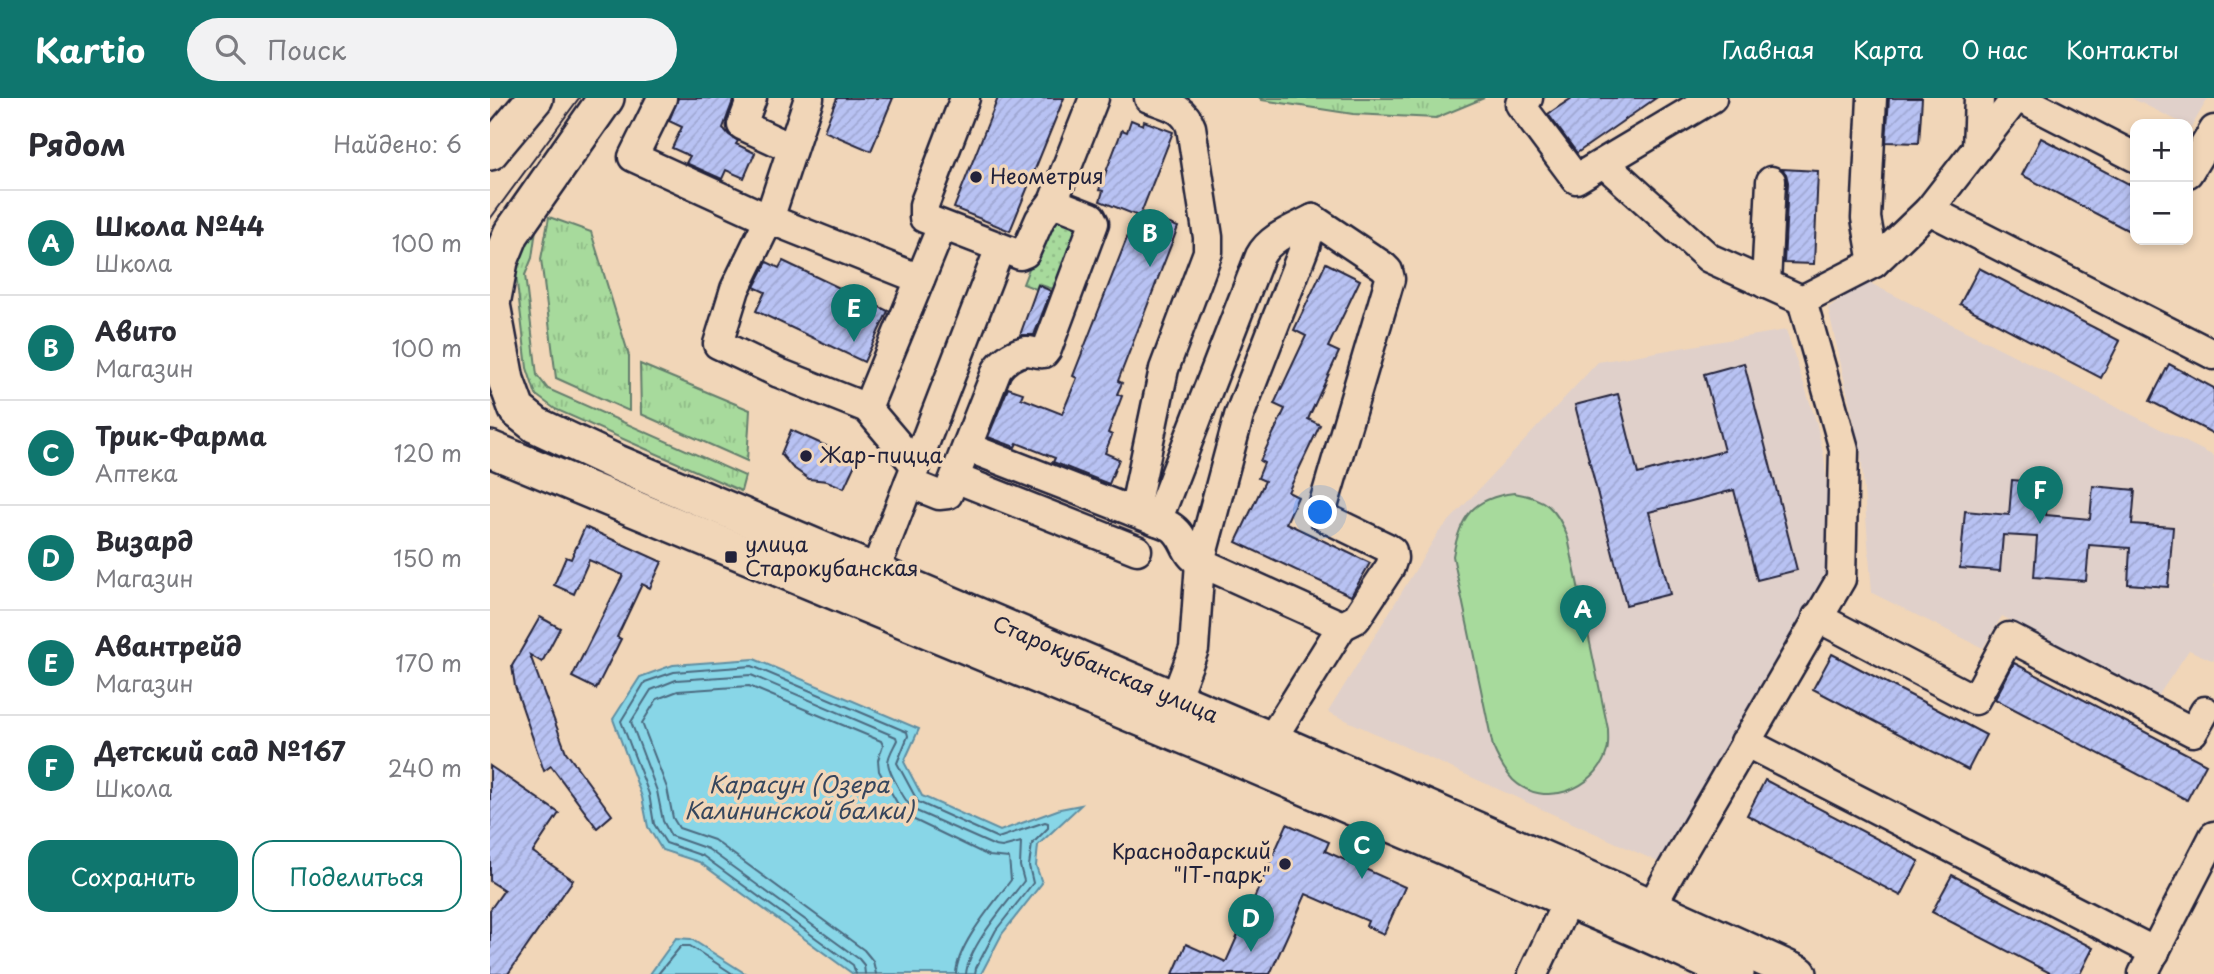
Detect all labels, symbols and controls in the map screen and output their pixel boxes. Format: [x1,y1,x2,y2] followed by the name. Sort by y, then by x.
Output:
[187,18,677,81] search box
[35,24,145,74] text: Kartio
[211,30,249,68] icon: search
[267,30,346,69] text: Поиск
[1722,31,1815,67] text: Главная
[1853,31,1923,67] text: Карта
[1961,31,2028,67] text: О нас
[2066,31,2179,67] text: Контакты
[2130,119,2193,245] map controls
[2130,119,2193,182] button: +
[28,121,126,166] text: Рядом
[333,126,462,161] text: Найдено: 6
[990,159,1104,191] place label: Неометрия
[968,169,984,185] marker: Неометрия
[2130,182,2193,245] button: −
[95,206,264,245] text: Школа №44
[1127,209,1173,267] pin: B
[42,225,60,260] text: A
[392,225,462,260] text: 100 m
[95,245,172,280] text: Школа
[831,284,877,342] pin: E
[95,311,176,350] text: Авито
[43,330,59,365] text: B
[392,330,462,365] text: 100 m
[95,350,194,385] text: Магазин
[95,416,267,455] text: Трик-Фарма
[42,435,60,470] text: C
[394,435,462,470] text: 120 m
[819,438,944,470] place label: Жар-пицца
[798,448,814,464] marker: Жар-пицца
[95,455,177,490] text: Аптека
[2017,466,2063,524] pin: F
[1303,495,1337,529] your location
[95,521,193,560] text: Визард
[745,527,919,583] place label: улица Старокубанская
[42,540,60,575] text: D
[393,540,462,575] text: 150 m
[723,549,739,565] marker: улица Старокубанская
[95,560,194,595] text: Магазин
[1560,585,1606,643] pin: A
[988,606,1225,730] street label: Старокубанская улица
[95,626,242,665] text: Авантрейд
[44,645,58,680] text: E
[395,645,462,680] text: 170 m
[95,665,194,700] text: Магазин
[95,731,345,770] text: Детский сад №167
[44,750,58,785] text: F
[388,750,462,785] text: 240 m
[684,766,916,827] water label: Карасун (Озера Калининской балки)
[95,770,172,805] text: Школа
[1339,821,1385,879] pin: C
[1112,834,1271,890] place label: Краснодарский "IT-парк"
[28,840,238,912] button: Сохранить
[252,840,462,912] button: Поделиться
[1277,856,1293,872] marker: Краснодарский "IT-парк"
[1228,894,1274,952] pin: D

